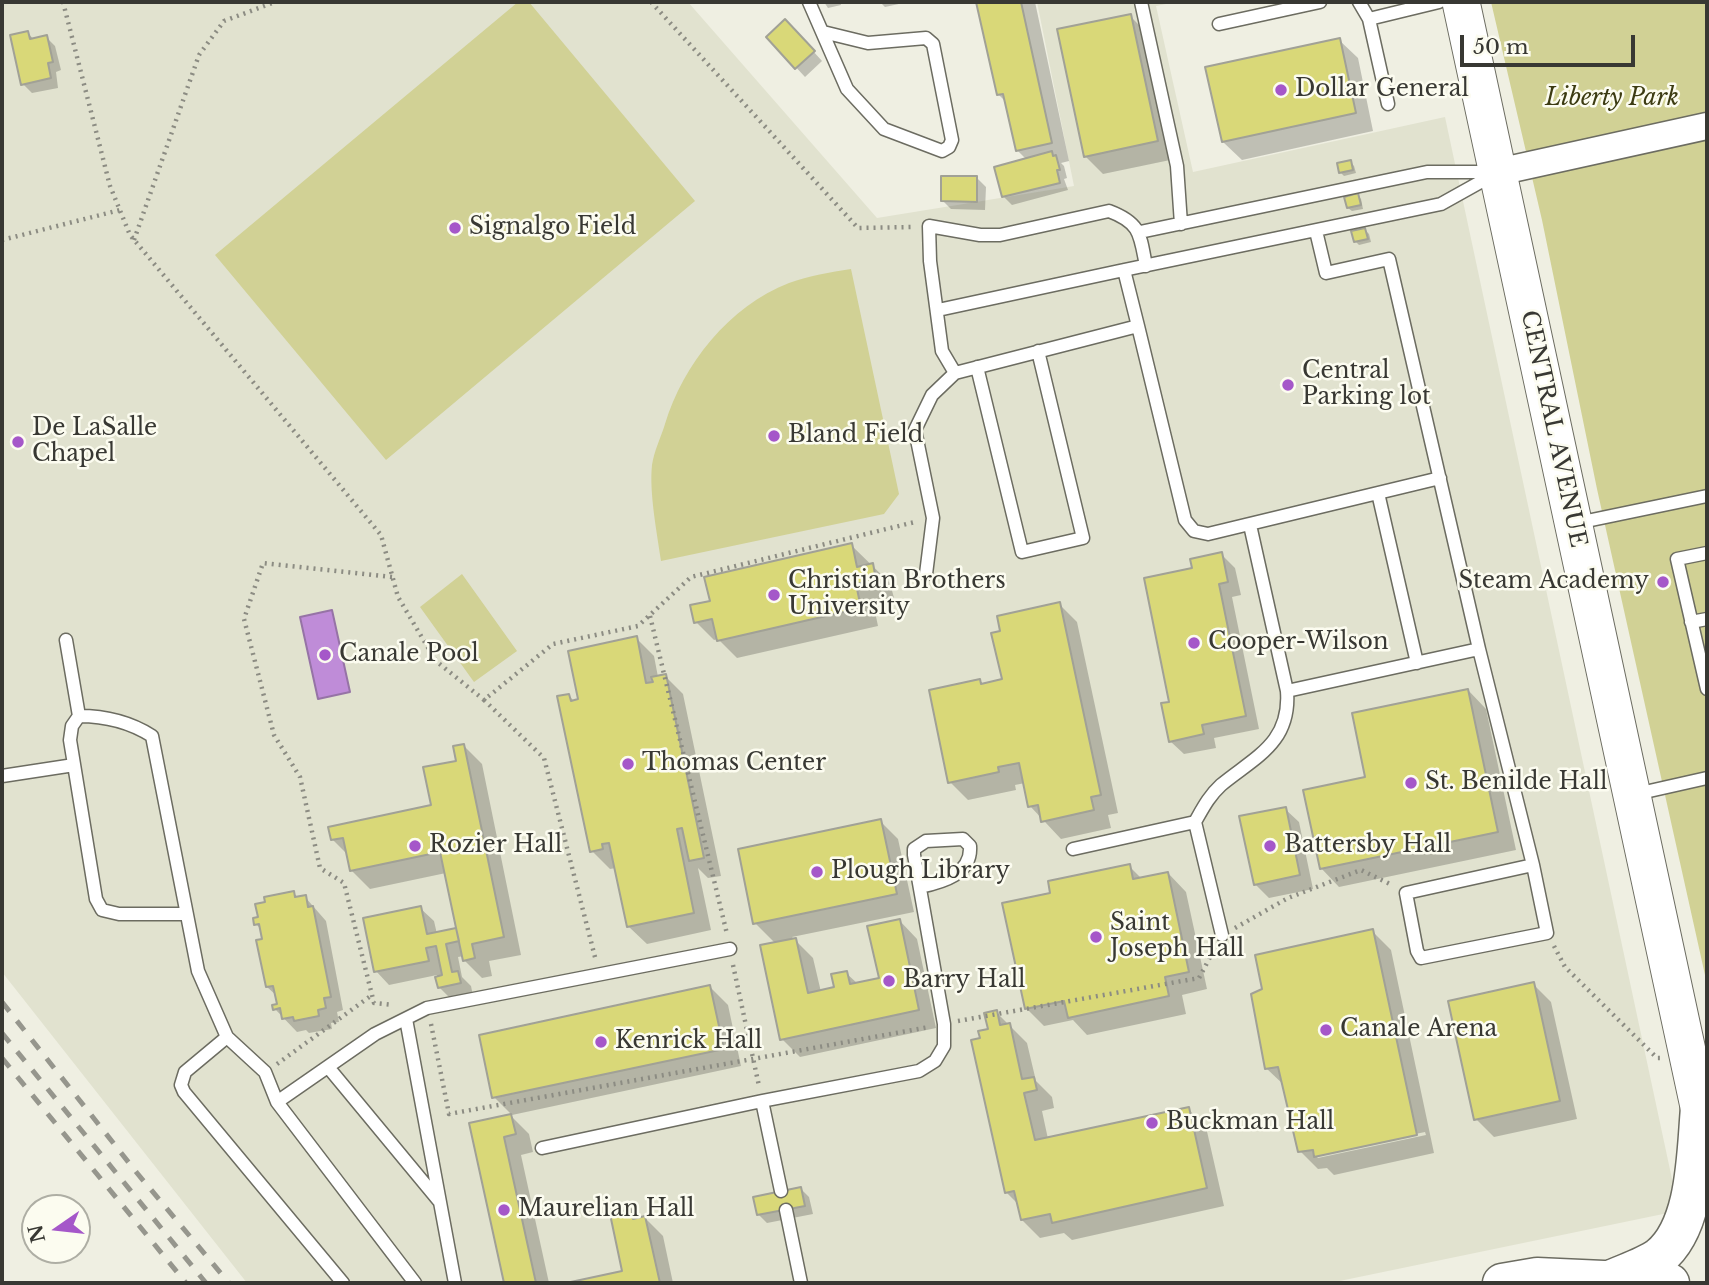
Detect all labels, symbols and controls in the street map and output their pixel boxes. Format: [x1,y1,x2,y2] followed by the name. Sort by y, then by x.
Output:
[1464,21,1639,65] scale bar
[1473,34,1528,60] text: 50 m
[1295,76,1469,104] place label: Dollar General
[1273,82,1289,98] marker: Dollar General
[1545,85,1679,113] park label: Liberty Park
[469,214,636,242] place label: Signalgo Field
[447,220,463,236] marker: Signalgo Field
[1514,308,1592,550] street label: CENTRAL AVENUE
[1302,358,1431,412] place label: Central Parking lot
[1280,377,1296,393] marker: Central Parking lot
[32,415,157,469] place label: De LaSalle Chapel
[788,422,923,450] place label: Bland Field
[766,428,782,444] marker: Bland Field
[10,434,26,450] marker: De LaSalle Chapel
[788,568,1006,622] place label: Christian Brothers University
[1458,568,1649,596] place label: Steam Academy
[1655,574,1671,590] marker: Steam Academy
[766,587,782,603] marker: Christian Brothers University
[1208,629,1389,657] place label: Cooper-Wilson
[1186,635,1202,651] marker: Cooper-Wilson
[339,641,479,669] place label: Canale Pool
[317,647,333,663] marker: Canale Pool
[642,750,826,778] place label: Thomas Center
[620,756,636,772] marker: Thomas Center
[1425,769,1607,797] place label: St. Benilde Hall
[1403,775,1419,791] marker: St. Benilde Hall
[429,832,562,860] place label: Rozier Hall
[1284,832,1451,860] place label: Battersby Hall
[407,838,423,854] marker: Rozier Hall
[1262,838,1278,854] marker: Battersby Hall
[831,858,1010,886] place label: Plough Library
[809,864,825,880] marker: Plough Library
[1110,910,1244,964] place label: Saint Joseph Hall
[1088,929,1104,945] marker: Saint Joseph Hall
[903,967,1026,995] place label: Barry Hall
[881,973,897,989] marker: Barry Hall
[1340,1016,1497,1044] place label: Canale Arena
[1318,1022,1334,1038] marker: Canale Arena
[615,1028,762,1056] place label: Kenrick Hall
[593,1034,609,1050] marker: Kenrick Hall
[1166,1109,1334,1137] place label: Buckman Hall
[1144,1115,1160,1131] marker: Buckman Hall
[21,1194,91,1264] north arrow
[518,1196,695,1224] place label: Maurelian Hall
[496,1202,512,1218] marker: Maurelian Hall
[24,1222,50,1245] text: N

